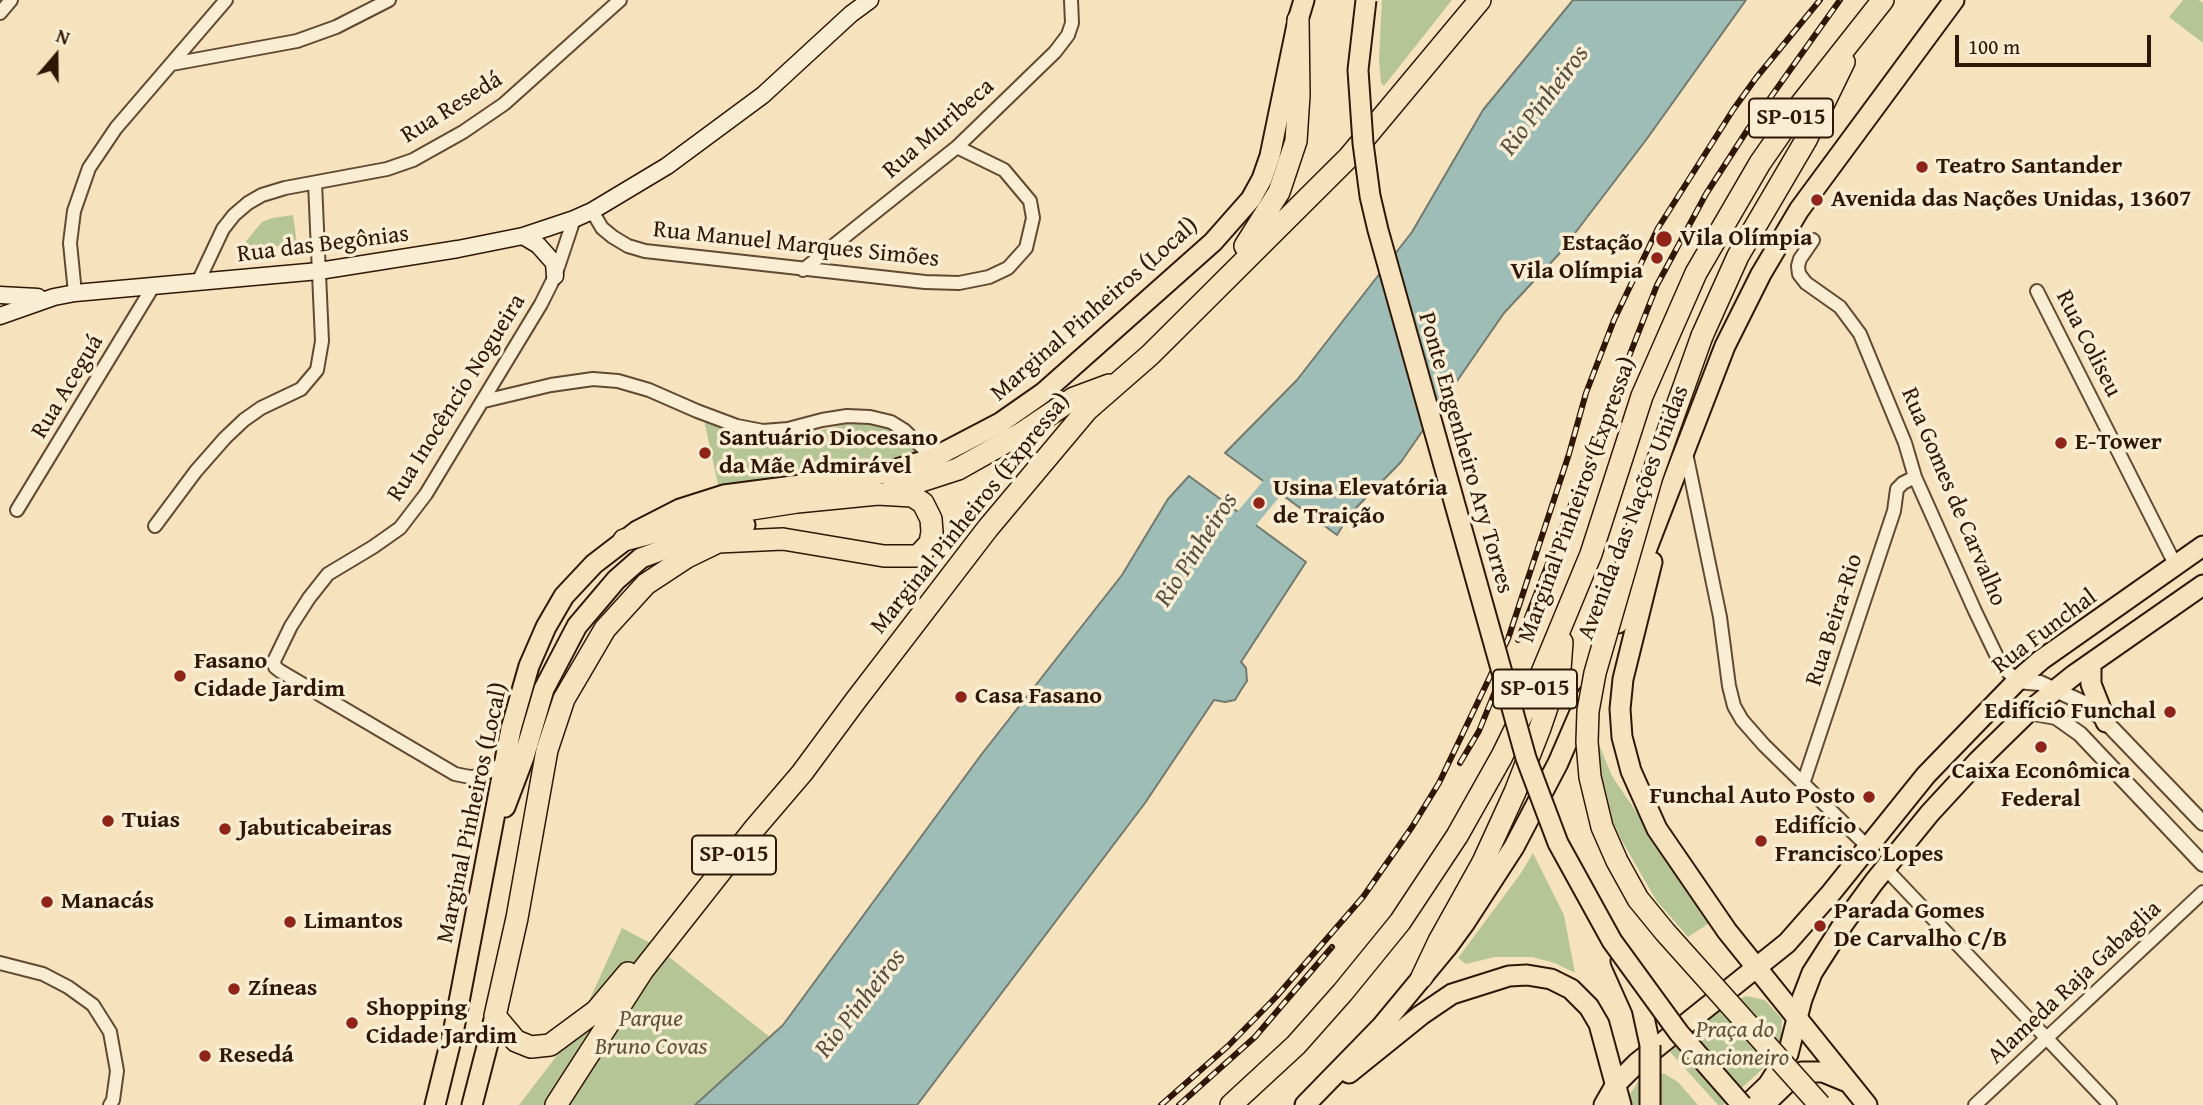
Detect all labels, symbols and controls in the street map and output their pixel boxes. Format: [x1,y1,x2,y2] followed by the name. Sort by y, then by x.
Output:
[21,21,91,91] north arrow
[52,21,74,52] text: N
[1958,21,2154,65] scale bar
[1968,31,2020,62] text: 100 m
[1494,40,1596,162] water label: Rio Pinheiros
[396,66,508,150] street label: Rua Resedá
[877,73,1001,185] street label: Rua Muribeca
[1749,99,1833,138] road number: SP-015
[1936,153,2122,181] place label: Teatro Santander
[1914,159,1930,175] marker: Teatro Santander
[1831,186,2191,214] place label: Avenida das Nações Unidas, 13607
[1809,192,1825,208] marker: Avenida das Nações Unidas, 13607
[985,212,1205,408] street label: Marginal Pinheiros (Local)
[652,216,940,274] street label: Rua Manuel Marques Simões
[236,220,410,270] street label: Rua das Begônias
[1680,225,1812,253] place label: Vila Olímpia
[1654,229,1674,249] marker: Vila Olímpia
[1511,230,1643,286] place label: Estação Vila Olímpia
[1649,250,1665,266] marker: Estação Vila Olímpia
[2049,286,2127,402] street label: Rua Coliseu
[382,289,532,507] street label: Rua Inocêncio Nogueira
[1411,309,1519,597] street label: Ponte Engenheiro Ary Torres
[26,330,110,444] street label: Rua Aceguá
[1513,353,1643,647] street label: Marginal Pinheiros (Expressa)
[1572,382,1696,644] street label: Avenida das Nações Unidas
[1894,383,2012,611] street label: Rua Gomes de Carvalho
[865,388,1077,640] street label: Marginal Pinheiros (Expressa)
[719,425,938,481] place label: Santuário Diocesano da Mãe Admirável
[2075,429,2162,457] place label: E-Tower
[2053,435,2069,451] marker: E-Tower
[697,445,713,461] marker: Santuário Diocesano da Mãe Admirável
[1273,475,1448,531] place label: Usina Elevatória de Traição
[1149,487,1245,613] water label: Rio Pinheiros
[1251,495,1267,511] marker: Usina Elevatória de Traição
[1800,550,1870,690] street label: Rua Beira-Rio
[1987,583,2103,681] street label: Rua Funchal
[194,648,345,704] place label: Fasano Cidade Jardim
[172,668,188,684] marker: Fasano Cidade Jardim
[1493,670,1577,708] road number: SP-015
[431,680,515,946] street label: Marginal Pinheiros (Local)
[975,683,1102,711] place label: Casa Fasano
[953,689,969,705] marker: Casa Fasano
[1985,698,2156,726] place label: Edifício Funchal
[2162,704,2178,720] marker: Edifício Funchal
[2033,739,2049,755] marker: Caixa Econômica Federal
[1952,758,2130,814] place label: Caixa Econômica Federal
[1650,783,1855,811] place label: Funchal Auto Posto
[1861,789,1877,805] marker: Funchal Auto Posto
[122,807,180,835] place label: Tuias
[100,813,116,829] marker: Tuias
[1775,813,1944,869] place label: Edifício Francisco Lopes
[239,815,392,843] place label: Jabuticabeiras
[217,821,233,837] marker: Jabuticabeiras
[1753,833,1769,849] marker: Edifício Francisco Lopes
[692,835,776,874] road number: SP-015
[61,888,154,916] place label: Manacás
[39,894,55,910] marker: Manacás
[1982,895,2168,1071] street label: Alameda Raja Gabaglia
[1834,898,2007,954] place label: Parada Gomes De Carvalho C/B
[304,908,403,936] place label: Limantos
[282,914,298,930] marker: Limantos
[1812,918,1828,934] marker: Parada Gomes De Carvalho C/B
[809,943,913,1065] water label: Rio Pinheiros
[248,975,317,1003] place label: Zíneas
[226,981,242,997] marker: Zíneas
[366,995,517,1051] place label: Shopping Cidade Jardim
[595,1006,707,1062] park label: Parque Bruno Covas
[344,1015,360,1031] marker: Shopping Cidade Jardim
[1681,1017,1789,1073] park label: Praça do Cancioneiro
[219,1042,294,1070] place label: Resedá
[197,1048,213,1064] marker: Resedá

